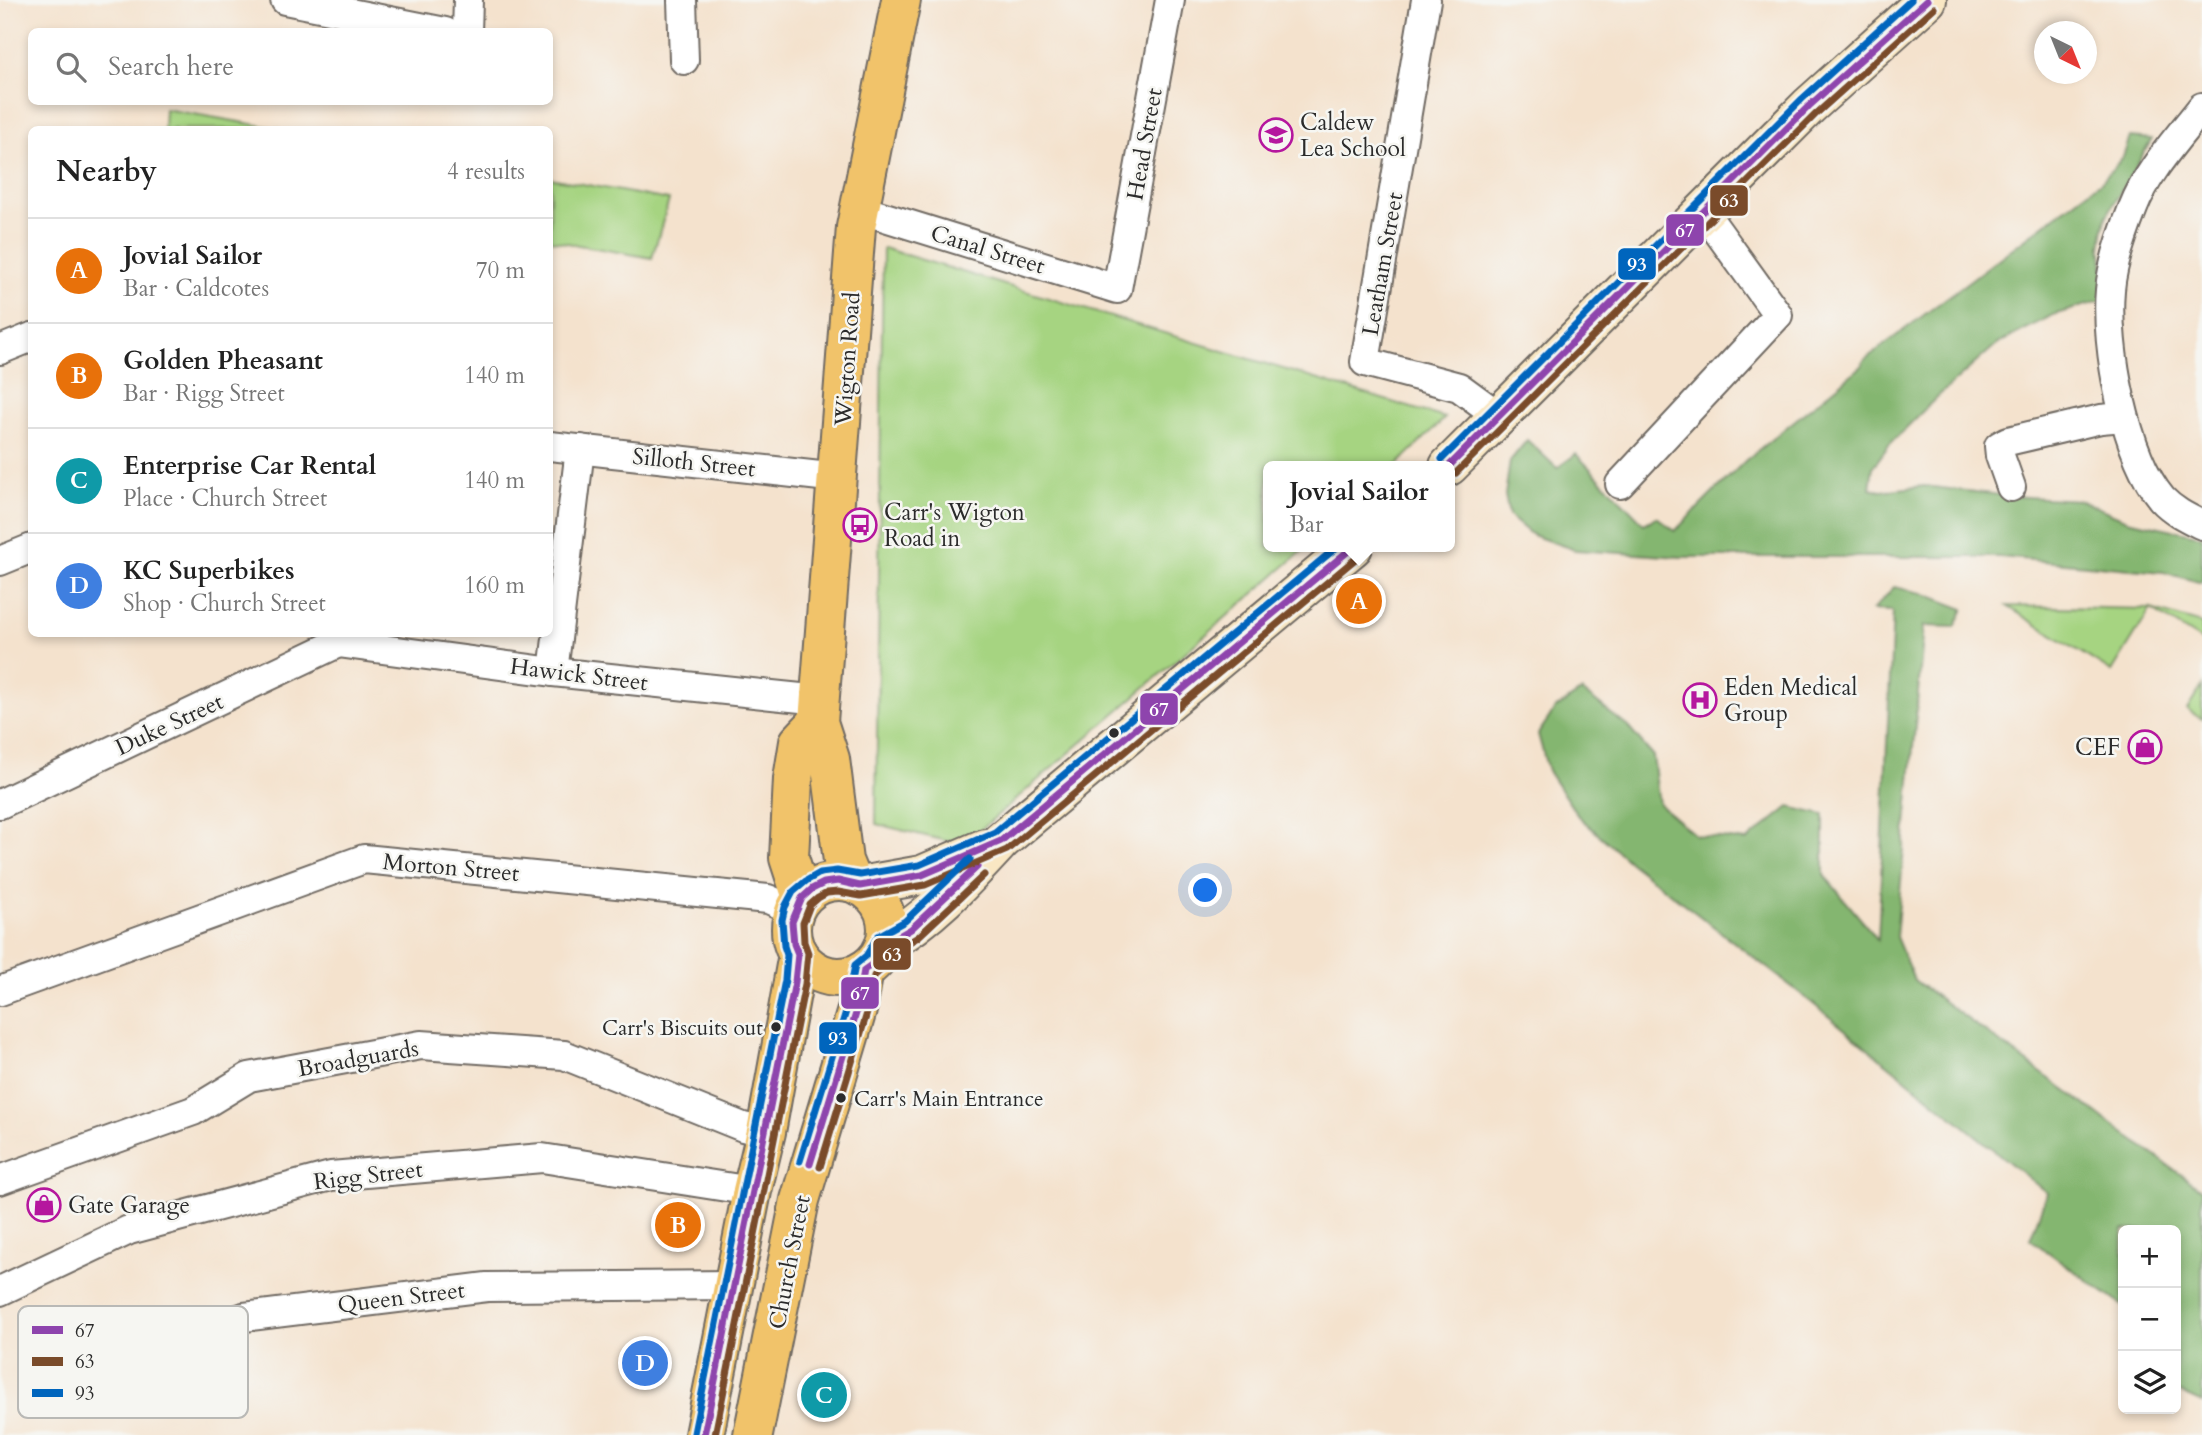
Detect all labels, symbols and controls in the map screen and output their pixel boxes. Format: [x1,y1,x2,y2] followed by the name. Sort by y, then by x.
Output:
[2034,21,2097,84] north arrow
[28,28,553,105] search box
[52,48,90,86] icon: search
[108,49,234,84] text: Search here
[1119,86,1170,203] street label: Head Street
[1300,107,1406,164] place label: Caldew Lea School
[1257,116,1295,154] school or university icon: Caldew Lea School
[56,151,157,192] text: Nearby
[447,156,525,187] text: 4 results
[1709,184,1749,217] line badge: 63
[1719,188,1739,214] text: 63
[1355,190,1410,338] street label: Leatham Street
[1665,213,1705,247] line badge: 67
[927,217,1049,282] street label: Canal Street
[1675,218,1695,244] text: 67
[123,238,262,273] text: Jovial Sailor
[1617,247,1657,281] line badge: 93
[1627,252,1647,278] text: 93
[70,255,88,286] text: A
[476,255,525,286] text: 70 m
[123,273,269,304] text: Bar · Caldcotes
[827,290,868,428] street label: Wigton Road
[123,343,323,378] text: Golden Pheasant
[71,360,87,391] text: B
[464,360,525,391] text: 140 m
[123,378,285,409] text: Bar · Rigg Street
[631,441,757,484] street label: Silloth Street
[123,448,376,483] text: Enterprise Car Rental
[1263,461,1455,552] popup
[70,465,88,496] text: C
[464,465,525,496] text: 140 m
[1289,474,1429,509] text: Jovial Sailor
[123,483,327,514] text: Place · Church Street
[884,497,1025,554] place label: Carr's Wigton Road in
[841,506,879,544] bus stop icon: Carr's Wigton Road in
[1289,509,1323,540] text: Bar
[123,553,295,588] text: KC Superbikes
[69,570,89,601] text: D
[464,570,525,601] text: 160 m
[1336,575,1382,627] pin: A
[123,588,326,619] text: Shop · Church Street
[508,651,650,698] street label: Hawick Street
[1724,672,1857,729] place label: Eden Medical Group
[1681,681,1719,719] hospital icon: Eden Medical Group
[110,686,228,763] street label: Duke Street
[1139,692,1179,726] line badge: 67
[1149,697,1169,723] text: 67
[1107,726,1121,740] unlabelled marker
[2126,728,2164,766] shop icon: CEF
[2075,732,2120,763] place label: CEF
[381,846,520,889] street label: Morton Street
[1188,873,1222,907] your location
[872,937,912,971] line badge: 63
[882,942,902,968] text: 63
[840,976,880,1010] line badge: 67
[850,981,870,1007] text: 67
[602,1014,763,1043] place label: Carr's Biscuits out
[769,1020,783,1034] marker: Carr's Biscuits out
[818,1021,858,1055] line badge: 93
[828,1026,848,1052] text: 93
[295,1033,421,1084] street label: Broadguards
[854,1085,1044,1114] place label: Carr's Main Entrance
[834,1091,848,1105] marker: Carr's Main Entrance
[312,1153,424,1198] street label: Rigg Street
[25,1186,63,1224] shop icon: Gate Garage
[68,1190,190,1221] place label: Gate Garage
[761,1192,818,1332] street label: Church Street
[655,1199,701,1251] pin: B
[2118,1225,2181,1414] map controls
[2118,1225,2181,1288] button: +
[336,1274,466,1321] street label: Queen Street
[2118,1288,2181,1351] button: −
[18,1306,248,1418] legend
[75,1318,95,1344] text: 67
[622,1337,668,1389] pin: D
[75,1349,94,1375] text: 63
[2118,1351,2181,1414] button: layers
[801,1369,847,1421] pin: C
[75,1381,94,1407] text: 93

